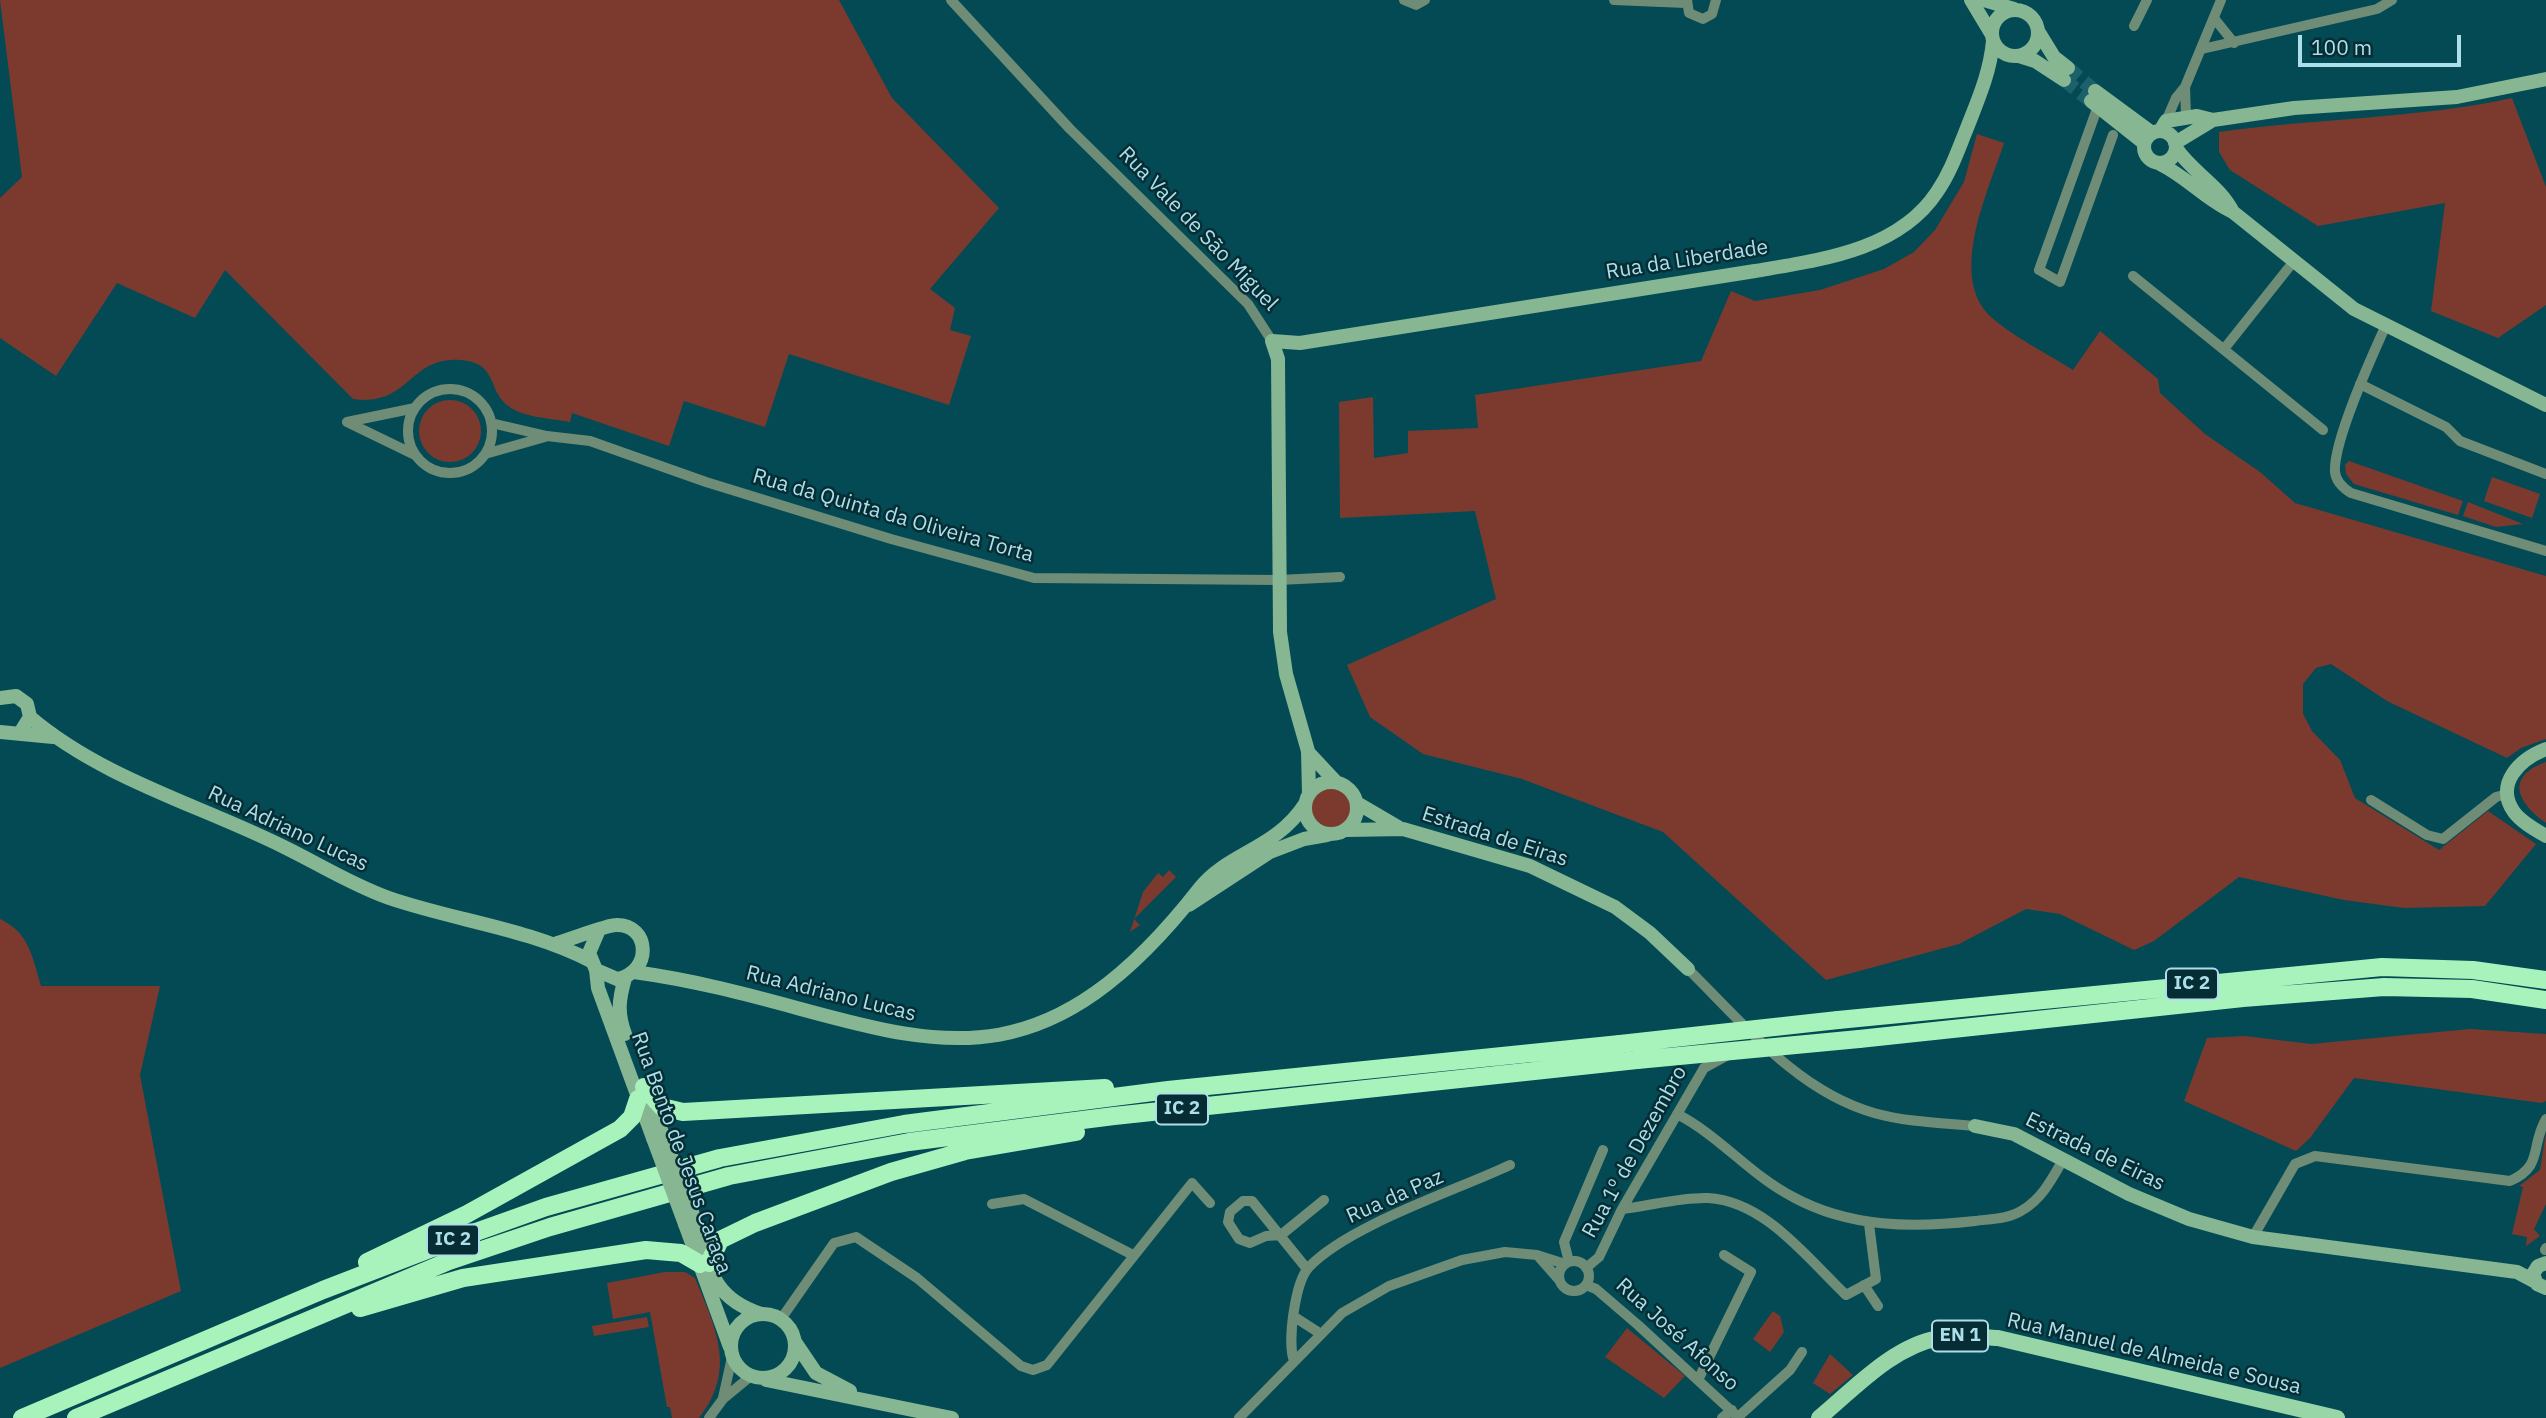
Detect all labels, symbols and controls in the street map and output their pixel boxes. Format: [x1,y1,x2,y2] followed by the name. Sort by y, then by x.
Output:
[2301,21,2464,65] scale bar
[2311,33,2372,61] text: 100 m
[1113,142,1283,316] street label: Rua Vale de São Miguel
[1604,235,1770,285] street label: Rua da Liberdade
[750,464,1036,568] street label: Rua da Quinta da Oliveira Torta
[204,781,372,877] street label: Rua Adriano Lucas
[1419,802,1571,872] street label: Estrada de Eiras
[743,961,919,1027] street label: Rua Adriano Lucas
[2166,968,2218,1000] road number: IC 2
[625,1028,737,1278] street label: Rua Bento de Jesus Caraça
[1577,1062,1693,1242] street label: Rua 1º de Dezembro
[1156,1093,1208,1124] road number: IC 2
[2021,1107,2169,1197] street label: Estrada de Eiras
[1343,1164,1447,1230] street label: Rua da Paz
[427,1224,479,1256] road number: IC 2
[1610,1273,1744,1397] street label: Rua José Afonso
[2005,1308,2303,1400] street label: Rua Manuel de Almeida e Sousa
[1932,1320,1988,1352] road number: EN 1

